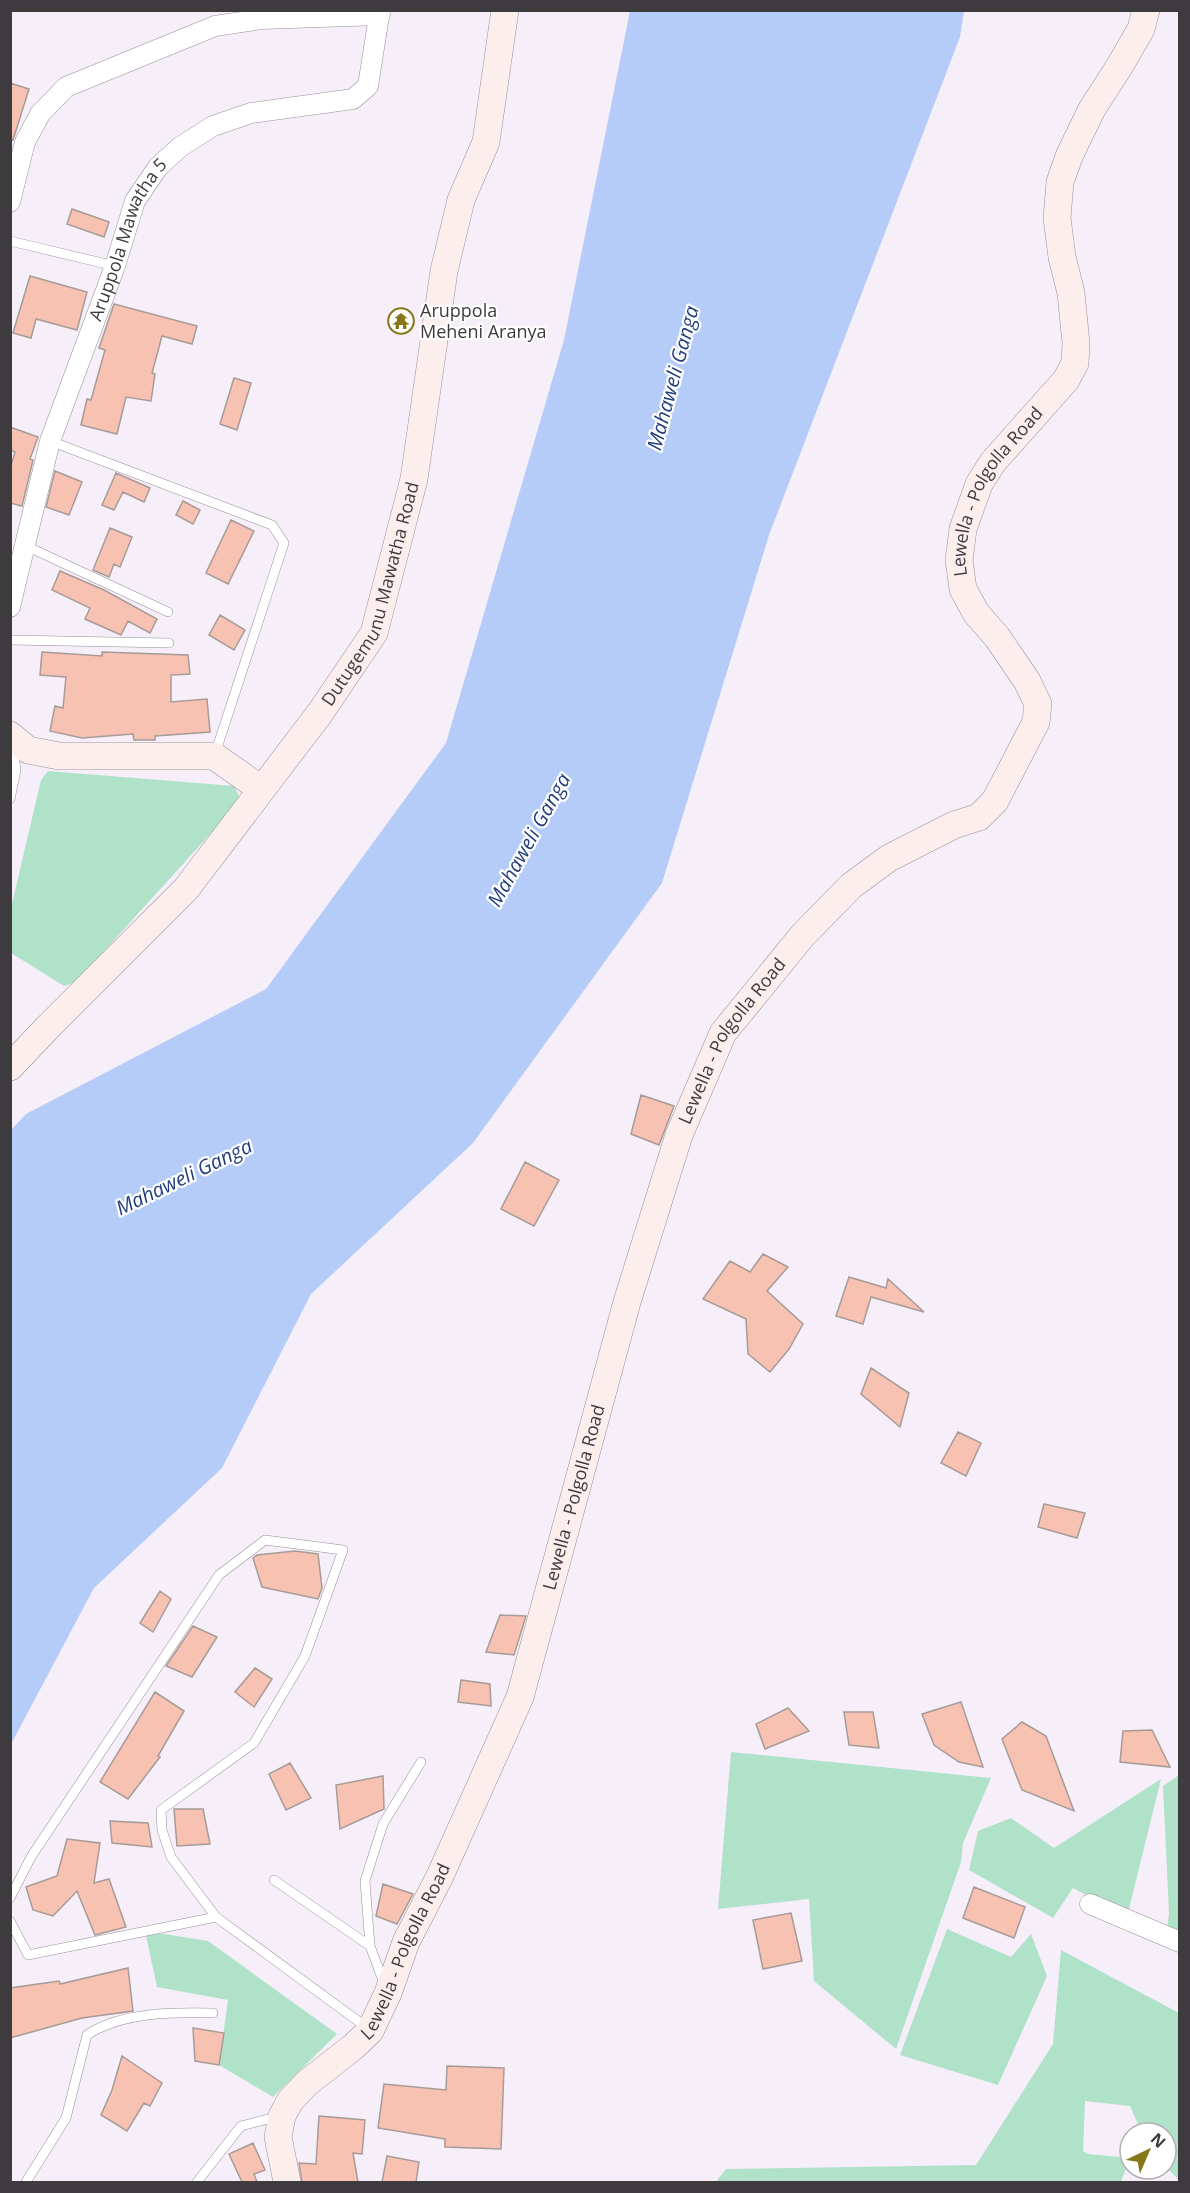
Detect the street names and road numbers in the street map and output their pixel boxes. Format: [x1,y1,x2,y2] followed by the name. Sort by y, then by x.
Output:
[83,152,171,324] street label: Aruppola Mawatha 5
[946,401,1048,578] street label: Lewella - Polgolla Road
[315,479,424,710] street label: Dutugemunu Mawatha Road
[672,953,791,1127] street label: Lewella - Polgolla Road
[536,1402,610,1593] street label: Lewella - Polgolla Road
[355,1859,455,2045] street label: Lewella - Polgolla Road

